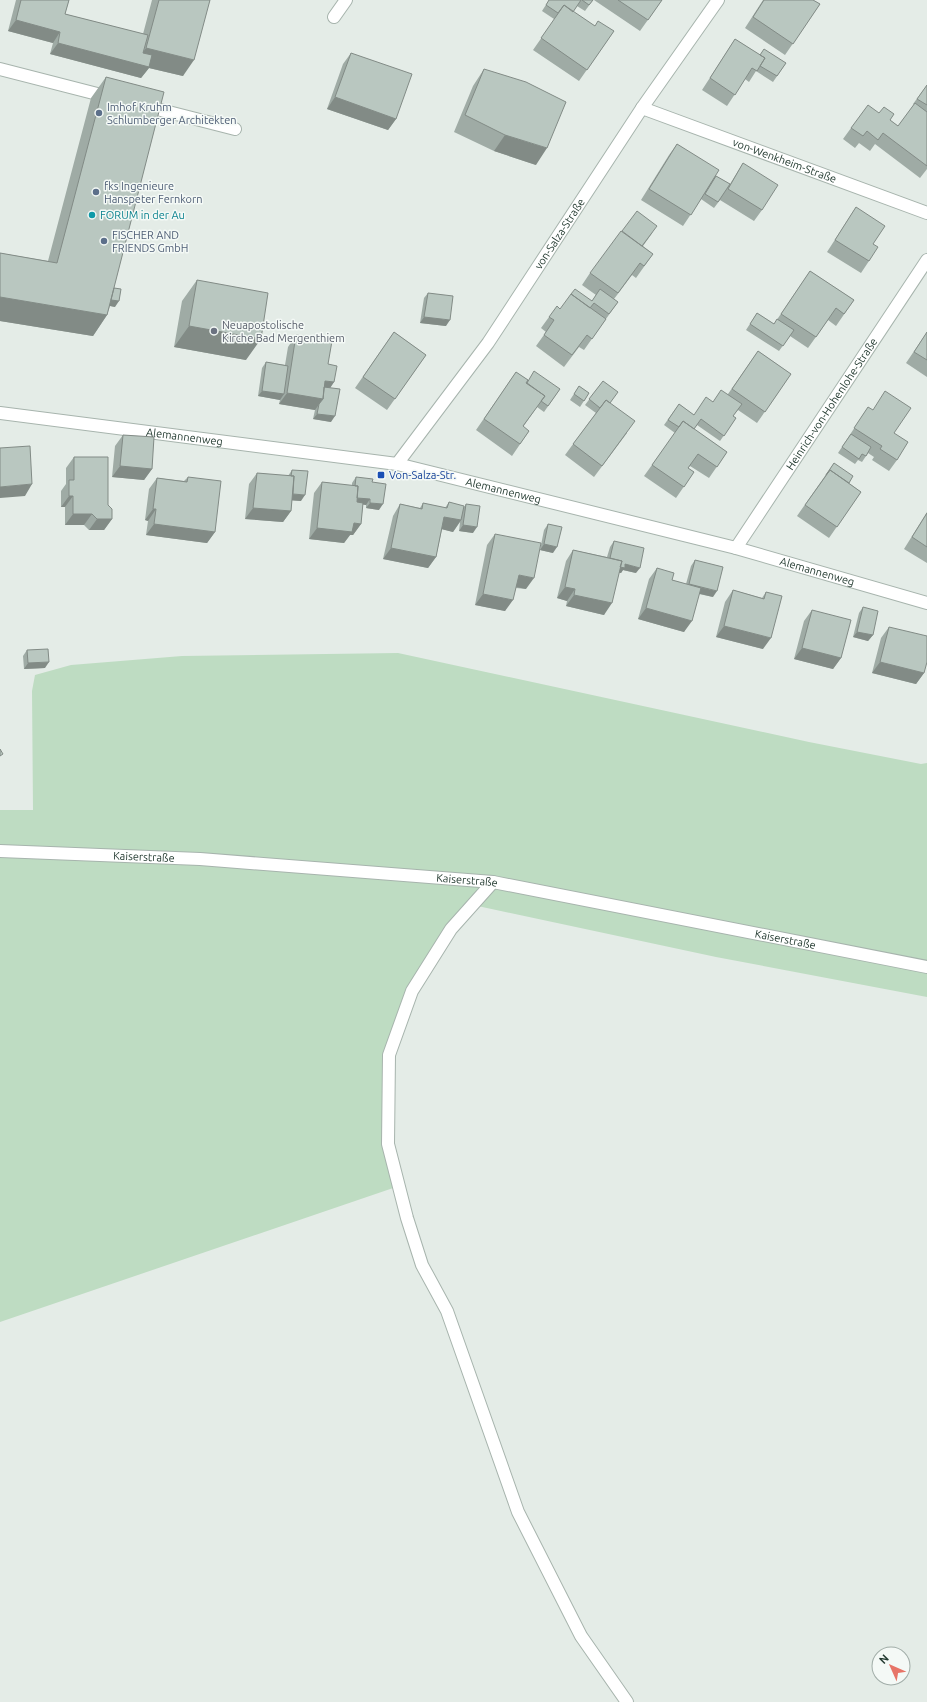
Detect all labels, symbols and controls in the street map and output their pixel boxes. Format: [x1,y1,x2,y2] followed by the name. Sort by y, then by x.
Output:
[107,101,237,126] place label: Imhof Kruhm Schlumberger Architekten
[94,108,104,118] marker: Imhof Kruhm Schlumberger Architekten
[731,136,838,185] street label: von-Wenkheim-Straße
[104,180,202,205] place label: fks Ingenieure Hanspeter Fernkorn
[91,187,101,197] marker: fks Ingenieure Hanspeter Fernkorn
[532,196,587,271] street label: von-Salza-Straße
[100,209,185,221] place label: FORUM in der Au
[87,210,97,220] marker: FORUM in der Au
[112,229,188,254] place label: FISCHER AND FRIENDS GmbH
[99,236,109,246] marker: FISCHER AND FRIENDS GmbH
[222,319,345,344] place label: Neuapostolische Kirche Bad Mergenthiem
[209,326,219,336] marker: Neuapostolische Kirche Bad Mergenthiem
[784,336,880,472] street label: Heinrich-von-Hohenlohe-Straße
[145,426,224,448] street label: Alemannenweg
[389,469,456,481] place label: Von-Salza-Str.
[376,470,386,480] marker: Von-Salza-Str.
[465,475,542,505] street label: Alemannenweg
[778,555,856,588] street label: Alemannenweg
[113,850,175,864] street label: Kaiserstraße
[436,872,499,889] street label: Kaiserstraße
[754,927,817,951] street label: Kaiserstraße
[871,1646,911,1686] north arrow
[877,1652,891,1666] text: N

